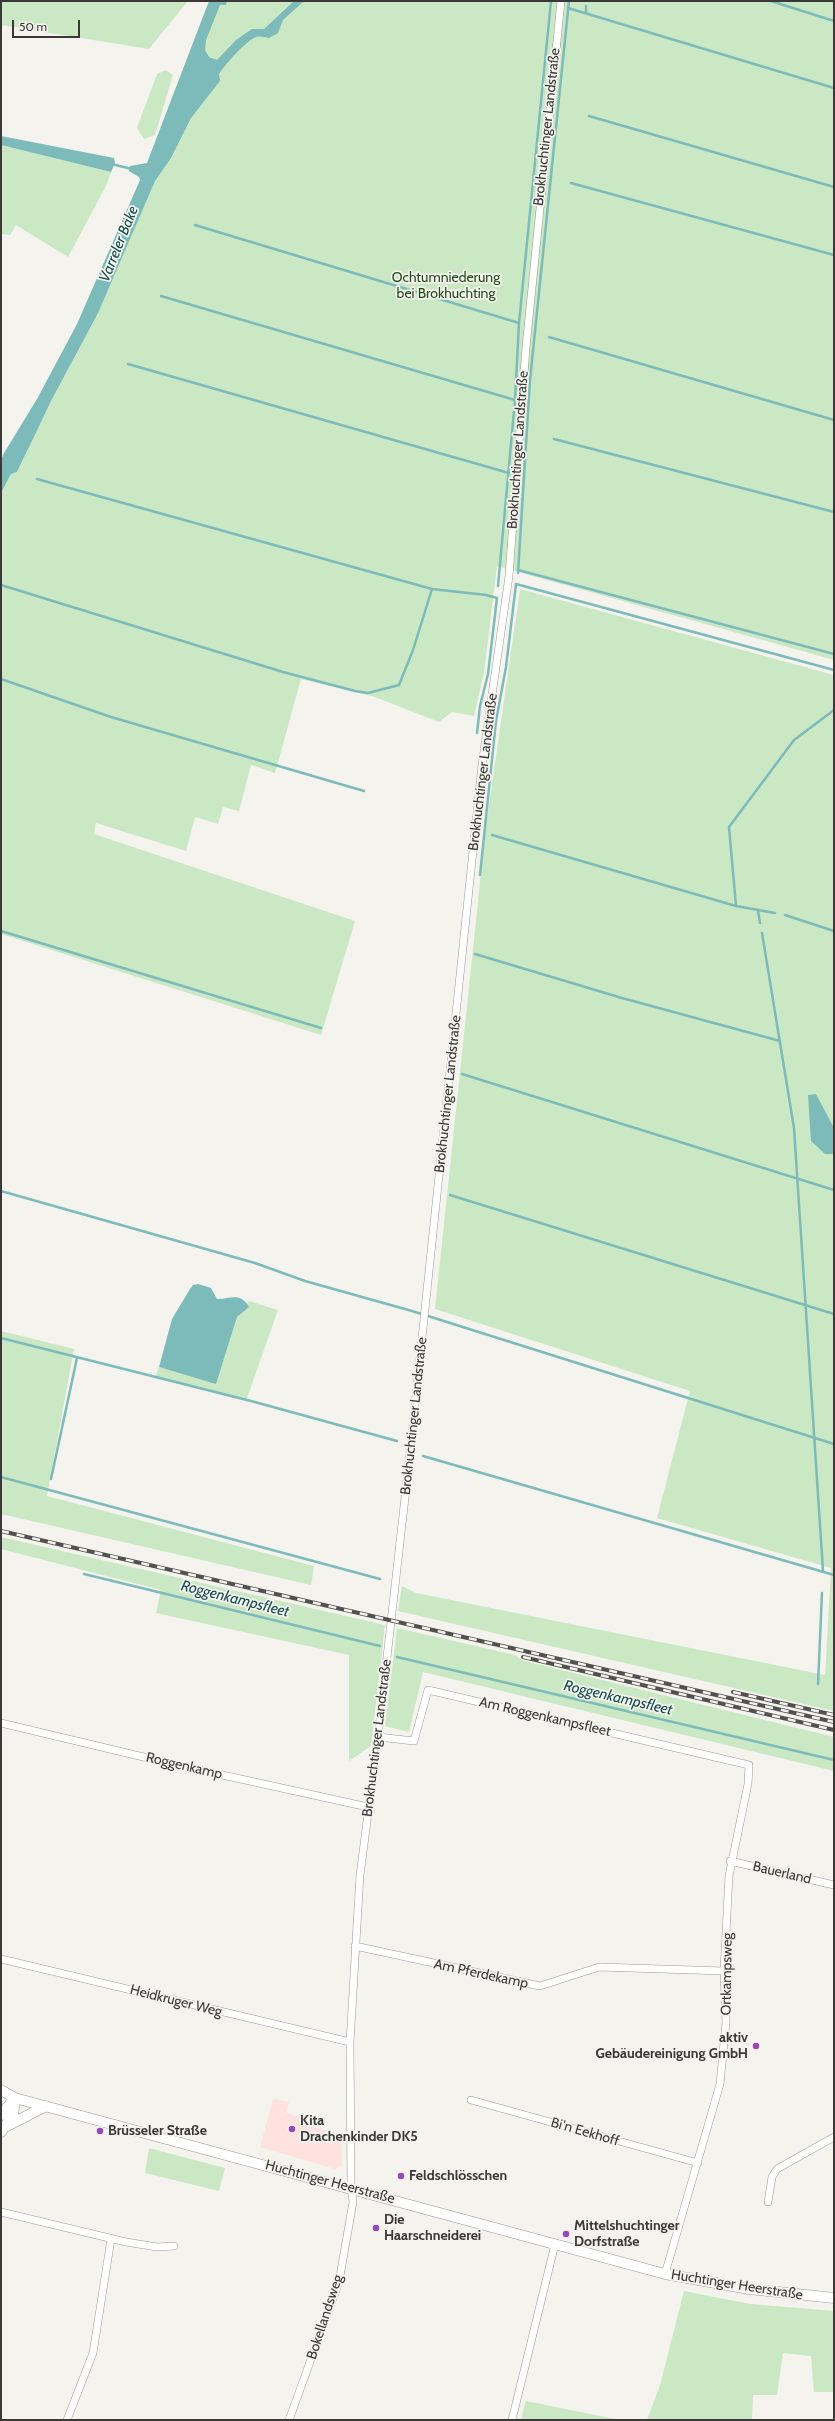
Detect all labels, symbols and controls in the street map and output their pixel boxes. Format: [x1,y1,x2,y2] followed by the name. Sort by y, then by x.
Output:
[14,12,82,38] scale bar
[19,19,47,34] text: 50 m
[530,47,564,207] street label: Brokhuchtinger Landstraße
[96,204,142,284] water label: Varreler Bäke
[392,270,500,302] park label: Ochtumniederung bei Brokhuchting
[504,370,532,530] street label: Brokhuchtinger Landstraße
[465,692,501,852] street label: Brokhuchtinger Landstraße
[431,1014,465,1174] street label: Brokhuchtinger Landstraße
[397,1336,431,1496] street label: Brokhuchtinger Landstraße
[179,1577,291,1621] water label: Roggenkampsfleet
[359,1658,395,1818] street label: Brokhuchtinger Landstraße
[562,1677,674,1719] water label: Roggenkampsfleet
[478,1694,612,1740] street label: Am Roggenkampsfleet
[144,1749,224,1783] street label: Roggenkamp
[751,1858,813,1888] street label: Bauerland
[718,1932,736,2016] street label: Ortkampsweg
[432,1956,530,1992] street label: Am Pferdekamp
[128,1981,224,2021] street label: Heidkruger Weg
[596,2030,748,2062] place label: aktiv Gebäudereinigung GmbH
[751,2041,761,2051] marker: aktiv Gebäudereinigung GmbH
[300,2113,418,2146] place label: Kita Drachenkinder DK5
[549,2114,621,2150] street label: Bi'n Eekhoff
[108,2123,207,2139] place label: Brüsseler Straße
[287,2124,297,2134] marker: Kita Drachenkinder DK5
[95,2126,105,2136] marker: Brüsseler Straße
[263,2157,397,2207] street label: Huchtinger Heerstraße
[409,2168,507,2184] place label: Feldschlösschen
[396,2171,406,2181] marker: Feldschlösschen
[384,2212,481,2244] place label: Die Haarschneiderei
[574,2218,679,2250] place label: Mittelshuchtinger Dorfstraße
[371,2223,381,2233] marker: Die Haarschneiderei
[561,2229,571,2239] marker: Mittelshuchtinger Dorfstraße
[670,2266,804,2304] street label: Huchtinger Heerstraße
[303,2272,347,2362] street label: Bokellandsweg

